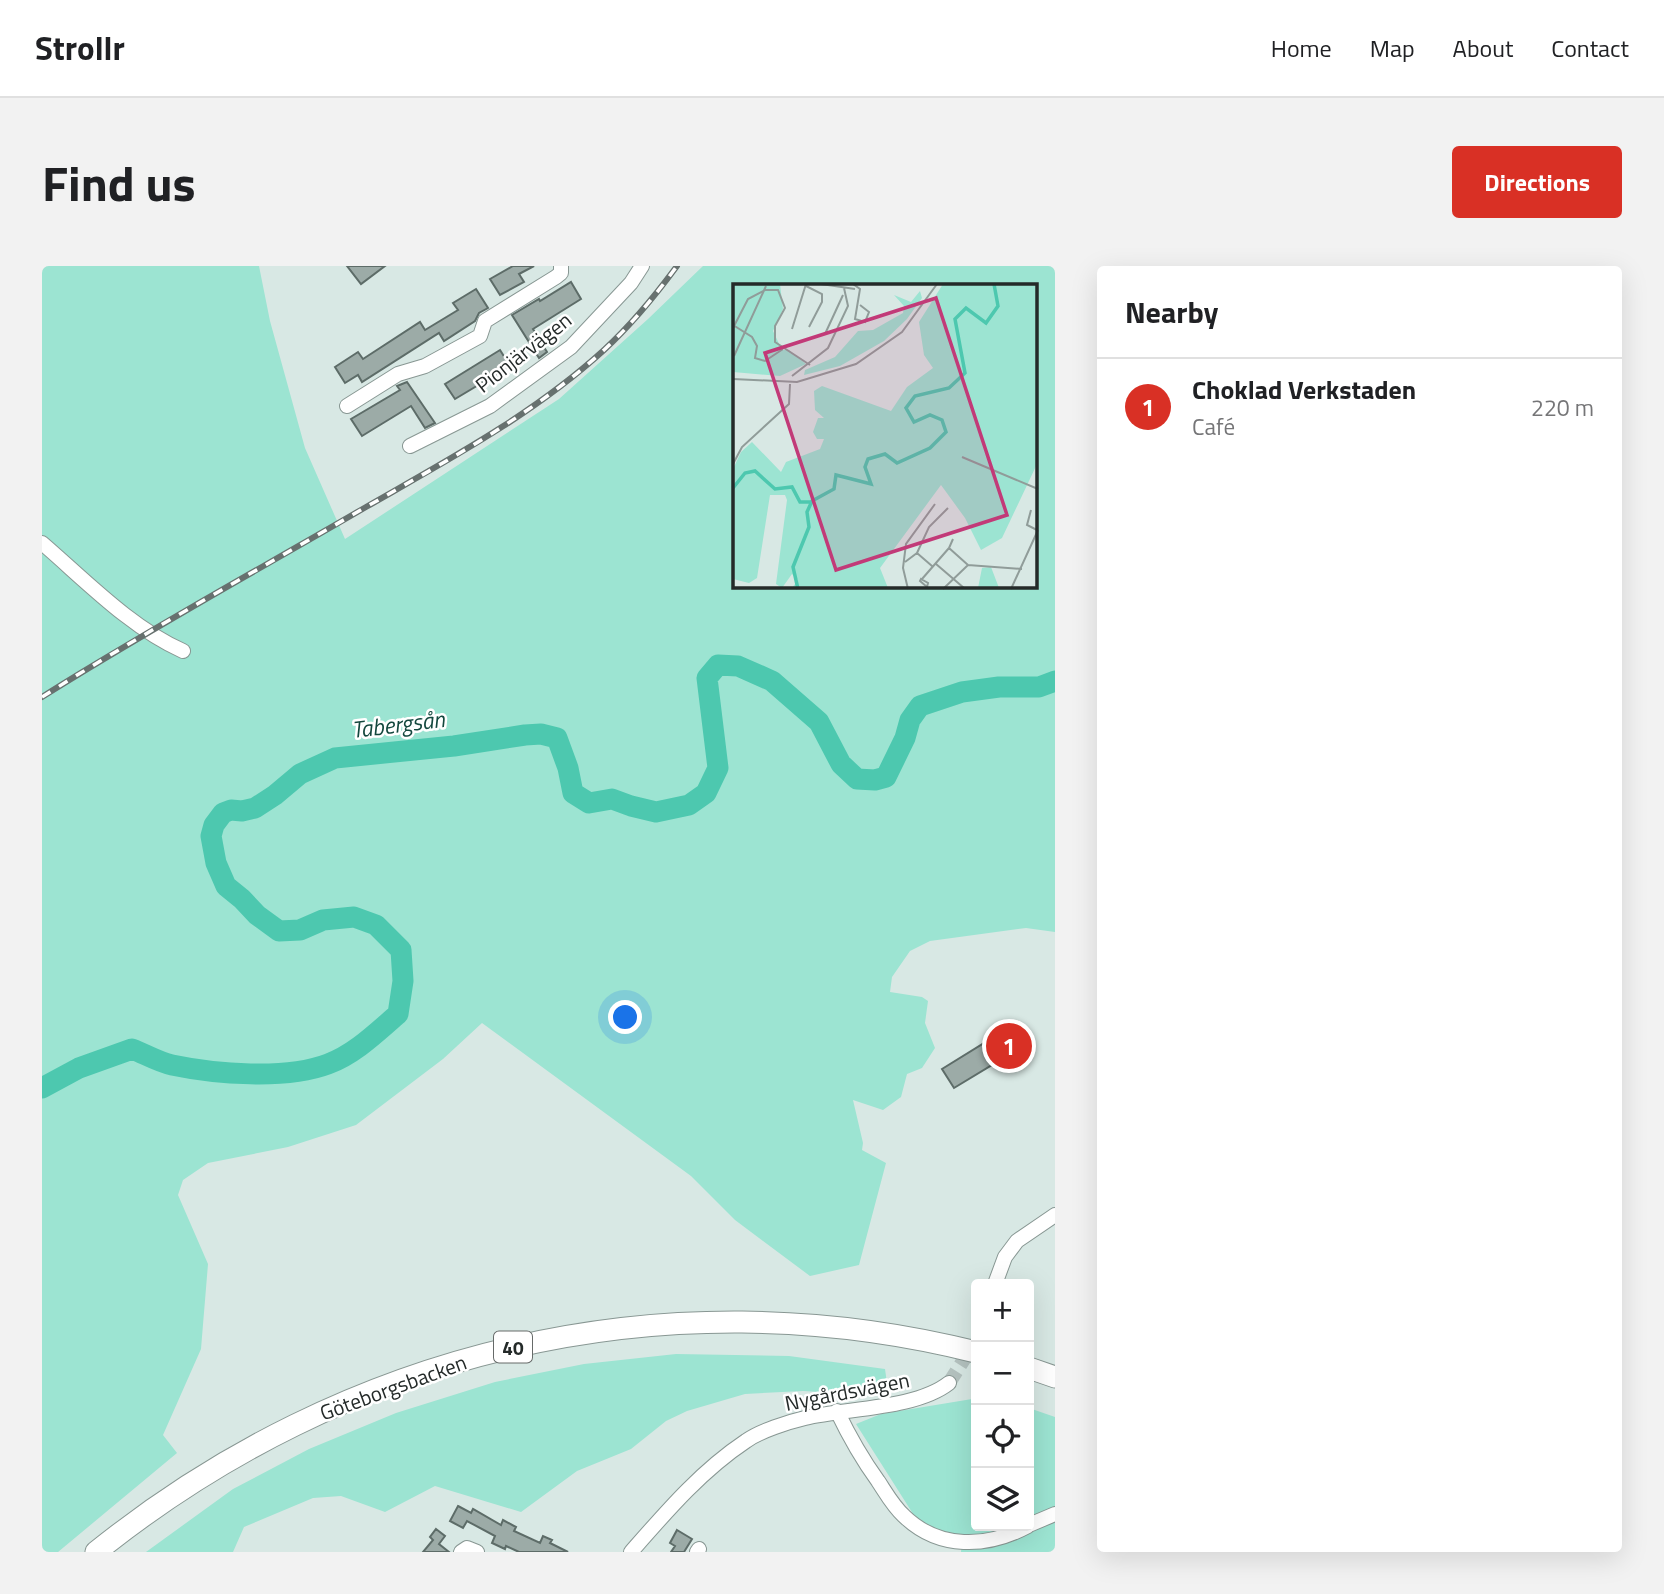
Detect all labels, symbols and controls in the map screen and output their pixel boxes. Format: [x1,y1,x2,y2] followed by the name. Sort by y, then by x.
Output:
[35,23,125,73] text: Strollr
[1271,30,1332,66] text: Home
[1370,30,1415,66] text: Map
[1453,30,1513,66] text: About
[1551,30,1629,66] text: Contact
[42,145,196,220] text: Find us
[1452,146,1622,218] button: Directions
[733,284,1038,588] inset map
[1125,289,1218,335] text: Nearby
[468,304,578,400] street label: Pionjärvägen
[1192,370,1416,409] text: Choklad Verkstaden
[1142,390,1154,425] text: 1
[1531,390,1594,425] text: 220 m
[1192,409,1235,444] text: Café
[350,701,447,747] water label: Tabergsån
[608,1000,642,1034] your location
[986,1020,1032,1072] pin: 1
[971,1279,1034,1531] map controls
[971,1279,1034,1342] button: +
[494,1331,532,1362] road number: 40
[971,1342,1034,1405] button: −
[315,1346,471,1428] street label: Göteborgsbacken
[782,1363,912,1419] street label: Nygårdsvägen
[971,1405,1034,1468] button: locate
[971,1468,1034,1531] button: layers

